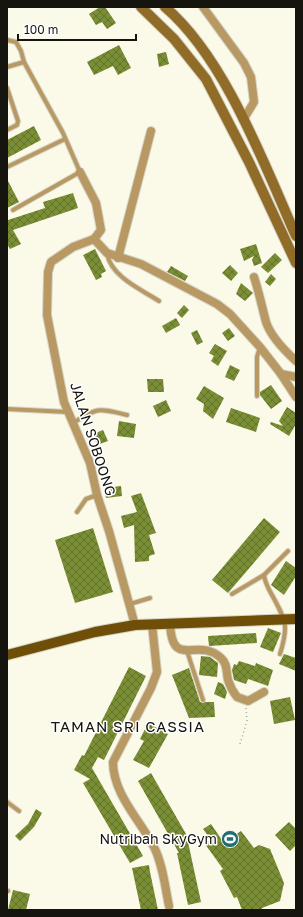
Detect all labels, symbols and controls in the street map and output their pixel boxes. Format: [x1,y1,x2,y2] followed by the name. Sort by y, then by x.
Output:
[18,16,136,42] scale bar
[24,22,58,37] text: 100 m
[67,380,120,498] street label: JALAN SOBOONG
[51,717,205,735] district label: TAMAN SRI CASSIA
[220,829,240,849] sports icon: Nutribah SkyGym
[99,830,217,847] place label: Nutribah SkyGym

